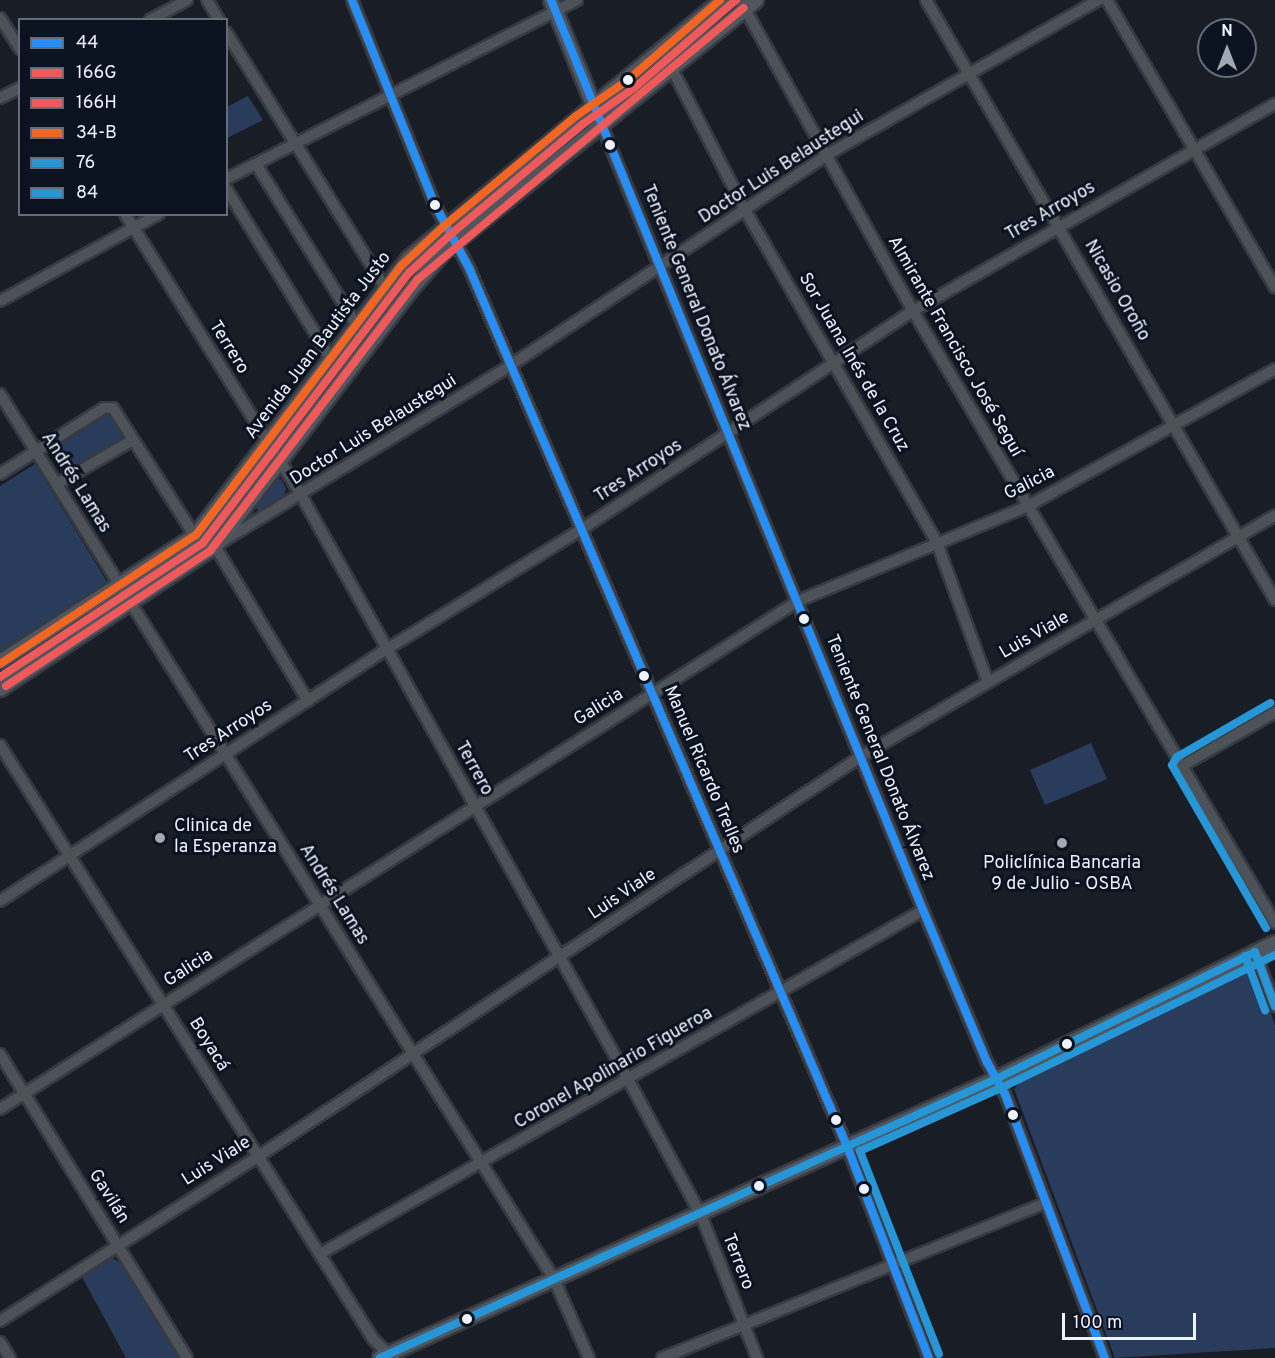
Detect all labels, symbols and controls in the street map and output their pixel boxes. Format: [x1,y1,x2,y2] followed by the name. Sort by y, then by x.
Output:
[18,18,228,216] legend
[1197,18,1257,78] north arrow
[1221,22,1233,42] text: N
[76,32,98,55] text: 44
[76,62,117,85] text: 166G
[622,74,634,86] unlabelled marker
[76,92,117,115] text: 166H
[696,107,868,229] street label: Doctor Luis Belaustegui
[76,122,117,145] text: 34-B
[604,139,616,151] unlabelled marker
[76,152,95,175] text: 76
[1002,177,1100,247] street label: Tres Arroyos
[635,181,755,435] street label: Teniente General Donato Álvarez
[76,182,98,205] text: 84
[429,199,441,211] unlabelled marker
[882,233,1026,461] street label: Almirante Francisco José Seguí
[1078,237,1154,345] street label: Nicasio Oroño
[241,248,397,444] street label: Avenida Juan Bautista Justo
[793,270,913,456] street label: Sor Juana Inés de la Cruz
[203,317,253,379] street label: Terrero
[287,371,461,491] street label: Doctor Luis Belaustegui
[35,429,115,537] street label: Andrés Lamas
[591,435,687,509] street label: Tres Arroyos
[1001,462,1059,506] street label: Galicia
[996,607,1074,665] street label: Luis Viale
[798,613,810,625] unlabelled marker
[819,631,939,885] street label: Teniente General Donato Álvarez
[638,670,650,682] unlabelled marker
[658,682,748,858] street label: Manuel Ricardo Trelles
[570,684,628,732] street label: Galicia
[181,695,277,769] street label: Tres Arroyos
[449,738,497,800] street label: Terrero
[174,817,277,860] place label: Clinica de la Esperanza
[151,829,169,847] marker: Clinica de la Esperanza
[1053,834,1071,852] marker: Policlínica Bancaria 9 de Julio - OSBA
[293,841,373,949] street label: Andrés Lamas
[983,854,1141,896] place label: Policlínica Bancaria 9 de Julio - OSBA
[585,864,661,926] street label: Luis Viale
[160,945,218,993] street label: Galicia
[511,1003,717,1135] street label: Coronel Apolinario Figueroa
[183,1014,233,1076] street label: Boyacá
[1061,1038,1073,1050] unlabelled marker
[1007,1109,1019,1121] unlabelled marker
[830,1114,842,1126] unlabelled marker
[178,1132,256,1192] street label: Luis Viale
[83,1166,133,1228] street label: Gavilán
[753,1180,765,1192] unlabelled marker
[858,1183,870,1195] unlabelled marker
[716,1231,758,1293] street label: Terrero
[1065,1301,1198,1339] scale bar
[1073,1312,1122,1335] text: 100 m
[461,1313,473,1325] unlabelled marker

